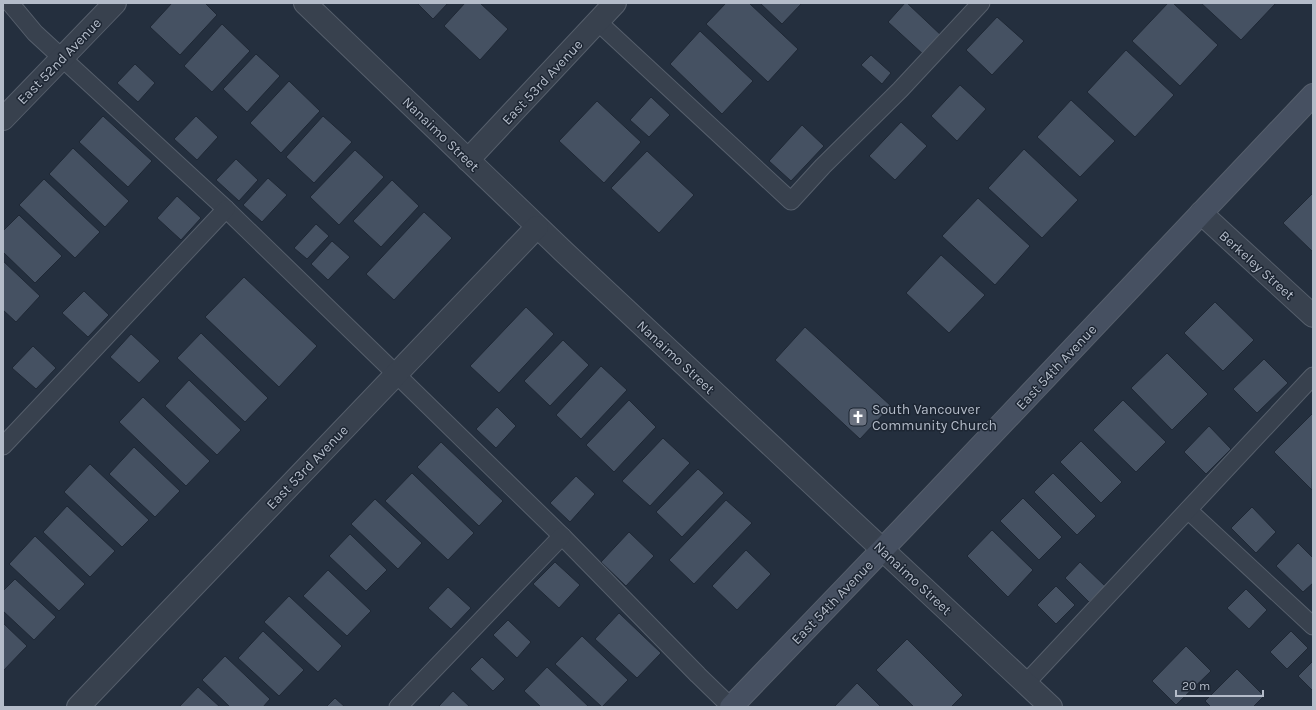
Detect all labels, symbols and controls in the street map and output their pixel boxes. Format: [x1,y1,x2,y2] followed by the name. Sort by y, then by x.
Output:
[14,15,105,108] street label: East 52nd Avenue
[498,36,586,129] street label: East 53rd Avenue
[399,93,483,175] street label: Nanaimo Street
[1216,227,1298,304] street label: Berkeley Street
[633,317,718,398] street label: Nanaimo Street
[1013,321,1100,413] street label: East 54th Avenue
[872,401,997,434] place label: South Vancouver Community Church
[847,406,869,428] church icon: South Vancouver Community Church
[263,422,352,513] street label: East 53rd Avenue
[870,538,955,619] street label: Nanaimo Street
[788,557,877,648] street label: East 54th Avenue
[1176,672,1263,698] scale bar
[1182,679,1210,693] text: 20 m

